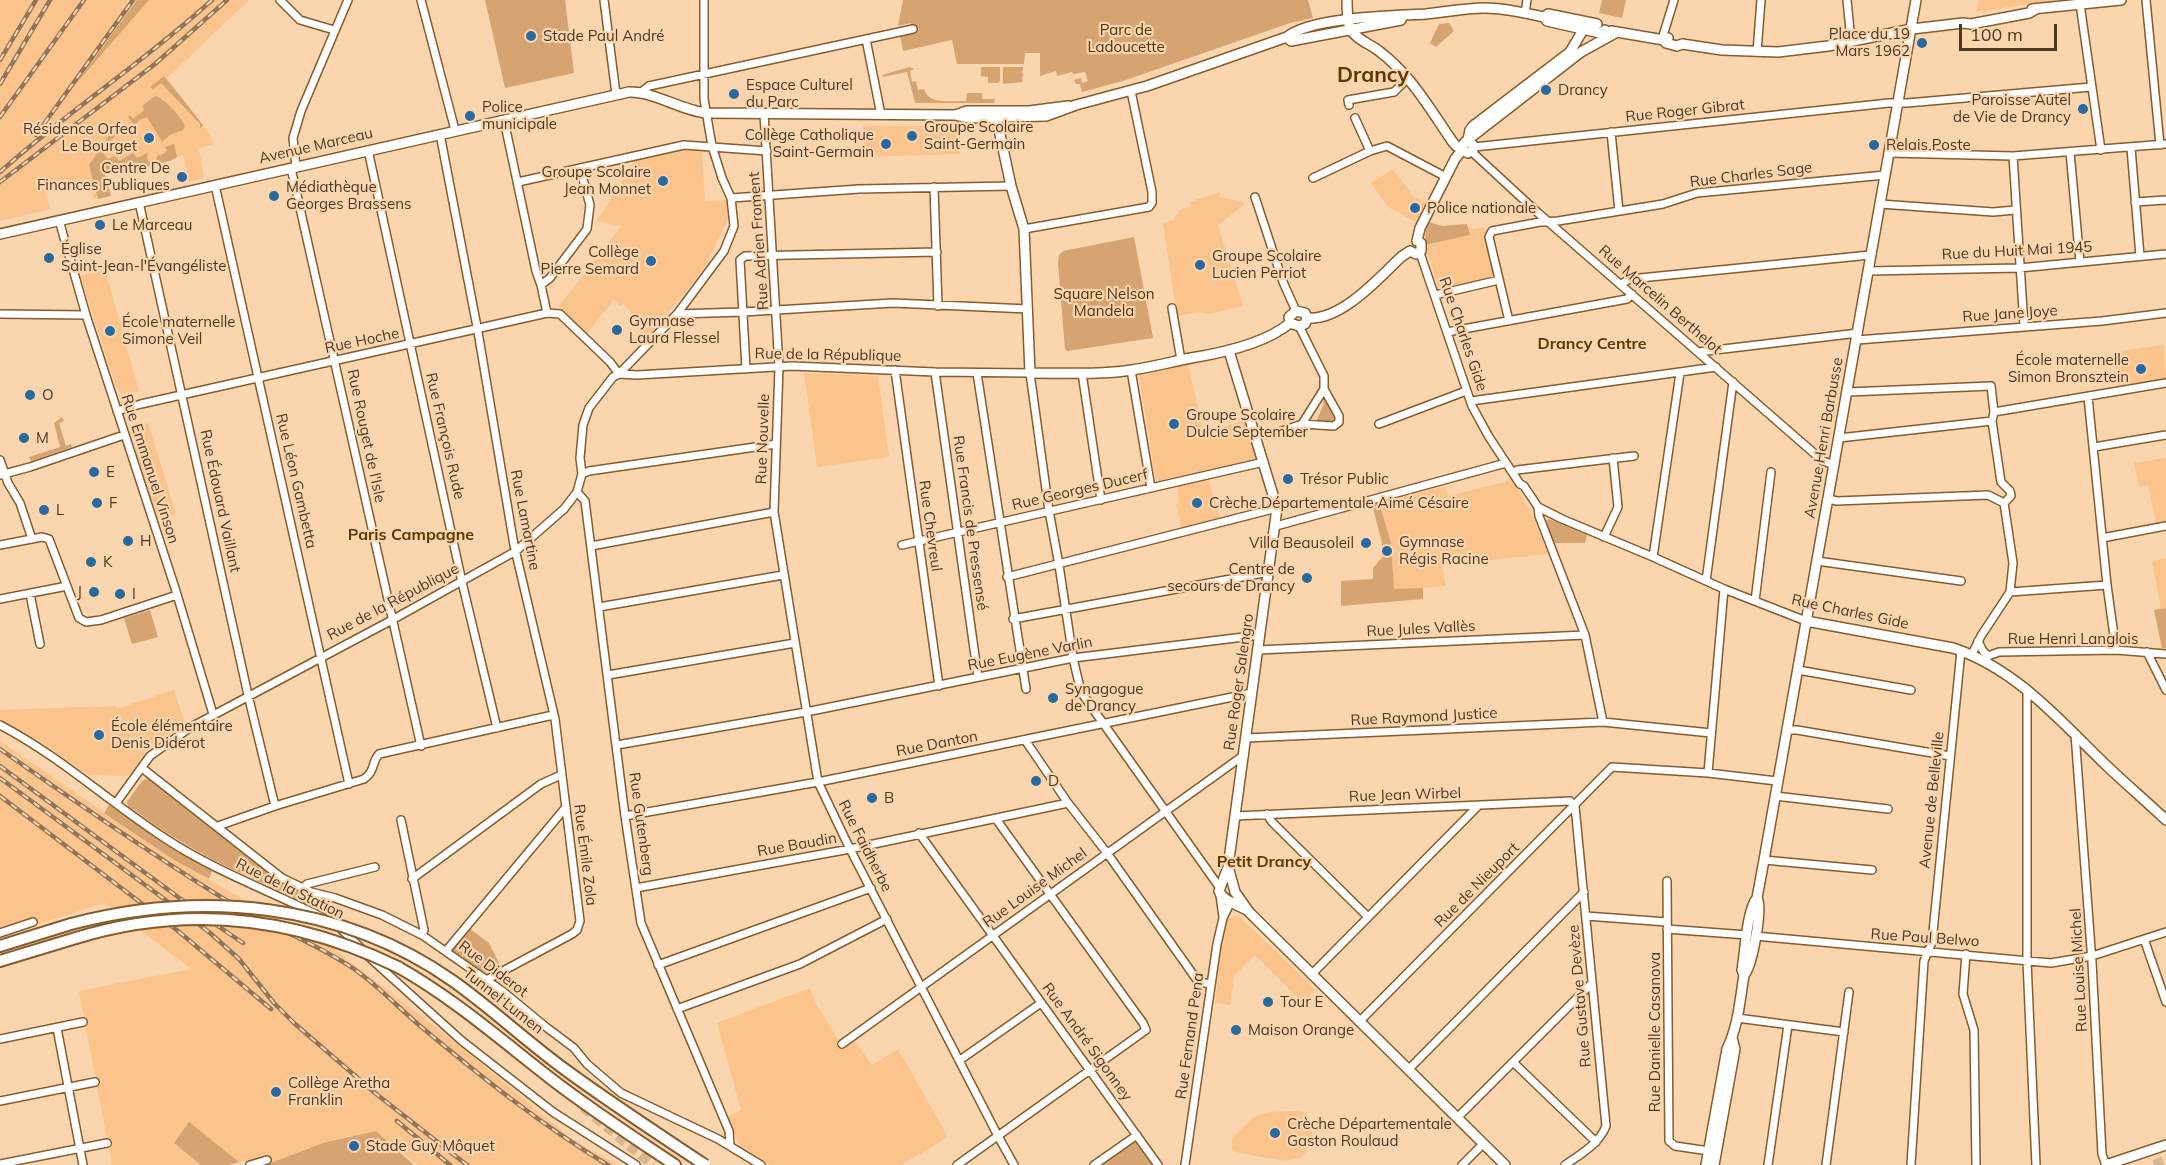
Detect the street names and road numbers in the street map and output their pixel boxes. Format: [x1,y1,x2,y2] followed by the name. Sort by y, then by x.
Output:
[1625,96,1745,126] street label: Rue Roger Gibrat
[257,124,375,168] street label: Avenue Marceau
[1689,159,1813,191] street label: Rue Charles Sage
[745,171,773,311] street label: Rue Adrien Froment
[1941,238,2093,264] street label: Rue du Huit Mai 1945
[1595,242,1725,358] street label: Rue Marcelin Berthelot
[1435,275,1491,393] street label: Rue Charles Gide
[1962,302,2058,326] street label: Rue Jane Joye
[323,324,401,358] street label: Rue Hoche
[755,345,901,365] street label: Rue de la République
[1801,356,1847,520] street label: Avenue Henri Barbusse
[343,368,389,504] street label: Rue Rouget de l'Isle
[422,371,468,501] street label: Rue François Rude
[117,392,183,546] street label: Rue Emmanuel Vinson
[752,393,774,485] street label: Rue Nouvelle
[272,412,320,550] street label: Rue Léon Gambetta
[196,428,244,574] street label: Rue Édouard Vaillant
[949,434,991,612] street label: Rue Francis de Pressensé
[1010,466,1150,514] street label: Rue Georges Ducerf
[506,468,544,572] street label: Rue Lamartine
[915,479,945,573] street label: Rue Chevreul
[324,560,462,644] street label: Rue de la République
[1790,591,1910,633] street label: Rue Charles Gide
[1220,612,1258,752] street label: Rue Roger Salengro
[1366,617,1476,641] street label: Rue Jules Vallès
[2008,630,2138,648] street label: Rue Henri Langlois
[966,633,1094,675] street label: Rue Eugène Varlin
[1350,704,1498,730] street label: Rue Raymond Justice
[895,727,979,761] street label: Rue Danton
[1916,731,1948,869] street label: Avenue de Belleville
[625,771,657,877] street label: Rue Gutenberg
[1349,784,1461,806] street label: Rue Jean Wirbel
[834,797,896,895] street label: Rue Faidherbe
[570,803,600,907] street label: Rue Émile Zola
[756,829,838,861] street label: Rue Baudin
[1431,839,1523,931] street label: Rue de Nieuport
[980,844,1090,932] street label: Rue Louise Michel
[233,855,347,923] street label: Rue de la Station
[2067,908,2091,1032] street label: Rue Louise Michel
[1565,924,1595,1068] street label: Rue Gustave Devèze
[1870,925,1980,951] street label: Rue Paul Belwo
[455,937,531,1001] street label: Rue Diderot
[1646,952,1664,1112] street label: Rue Danielle Casanova
[459,964,547,1038] street label: Tunnel Lumen
[1172,972,1208,1100] street label: Rue Fernand Pena
[1038,979,1136,1105] street label: Rue André Sigonney

